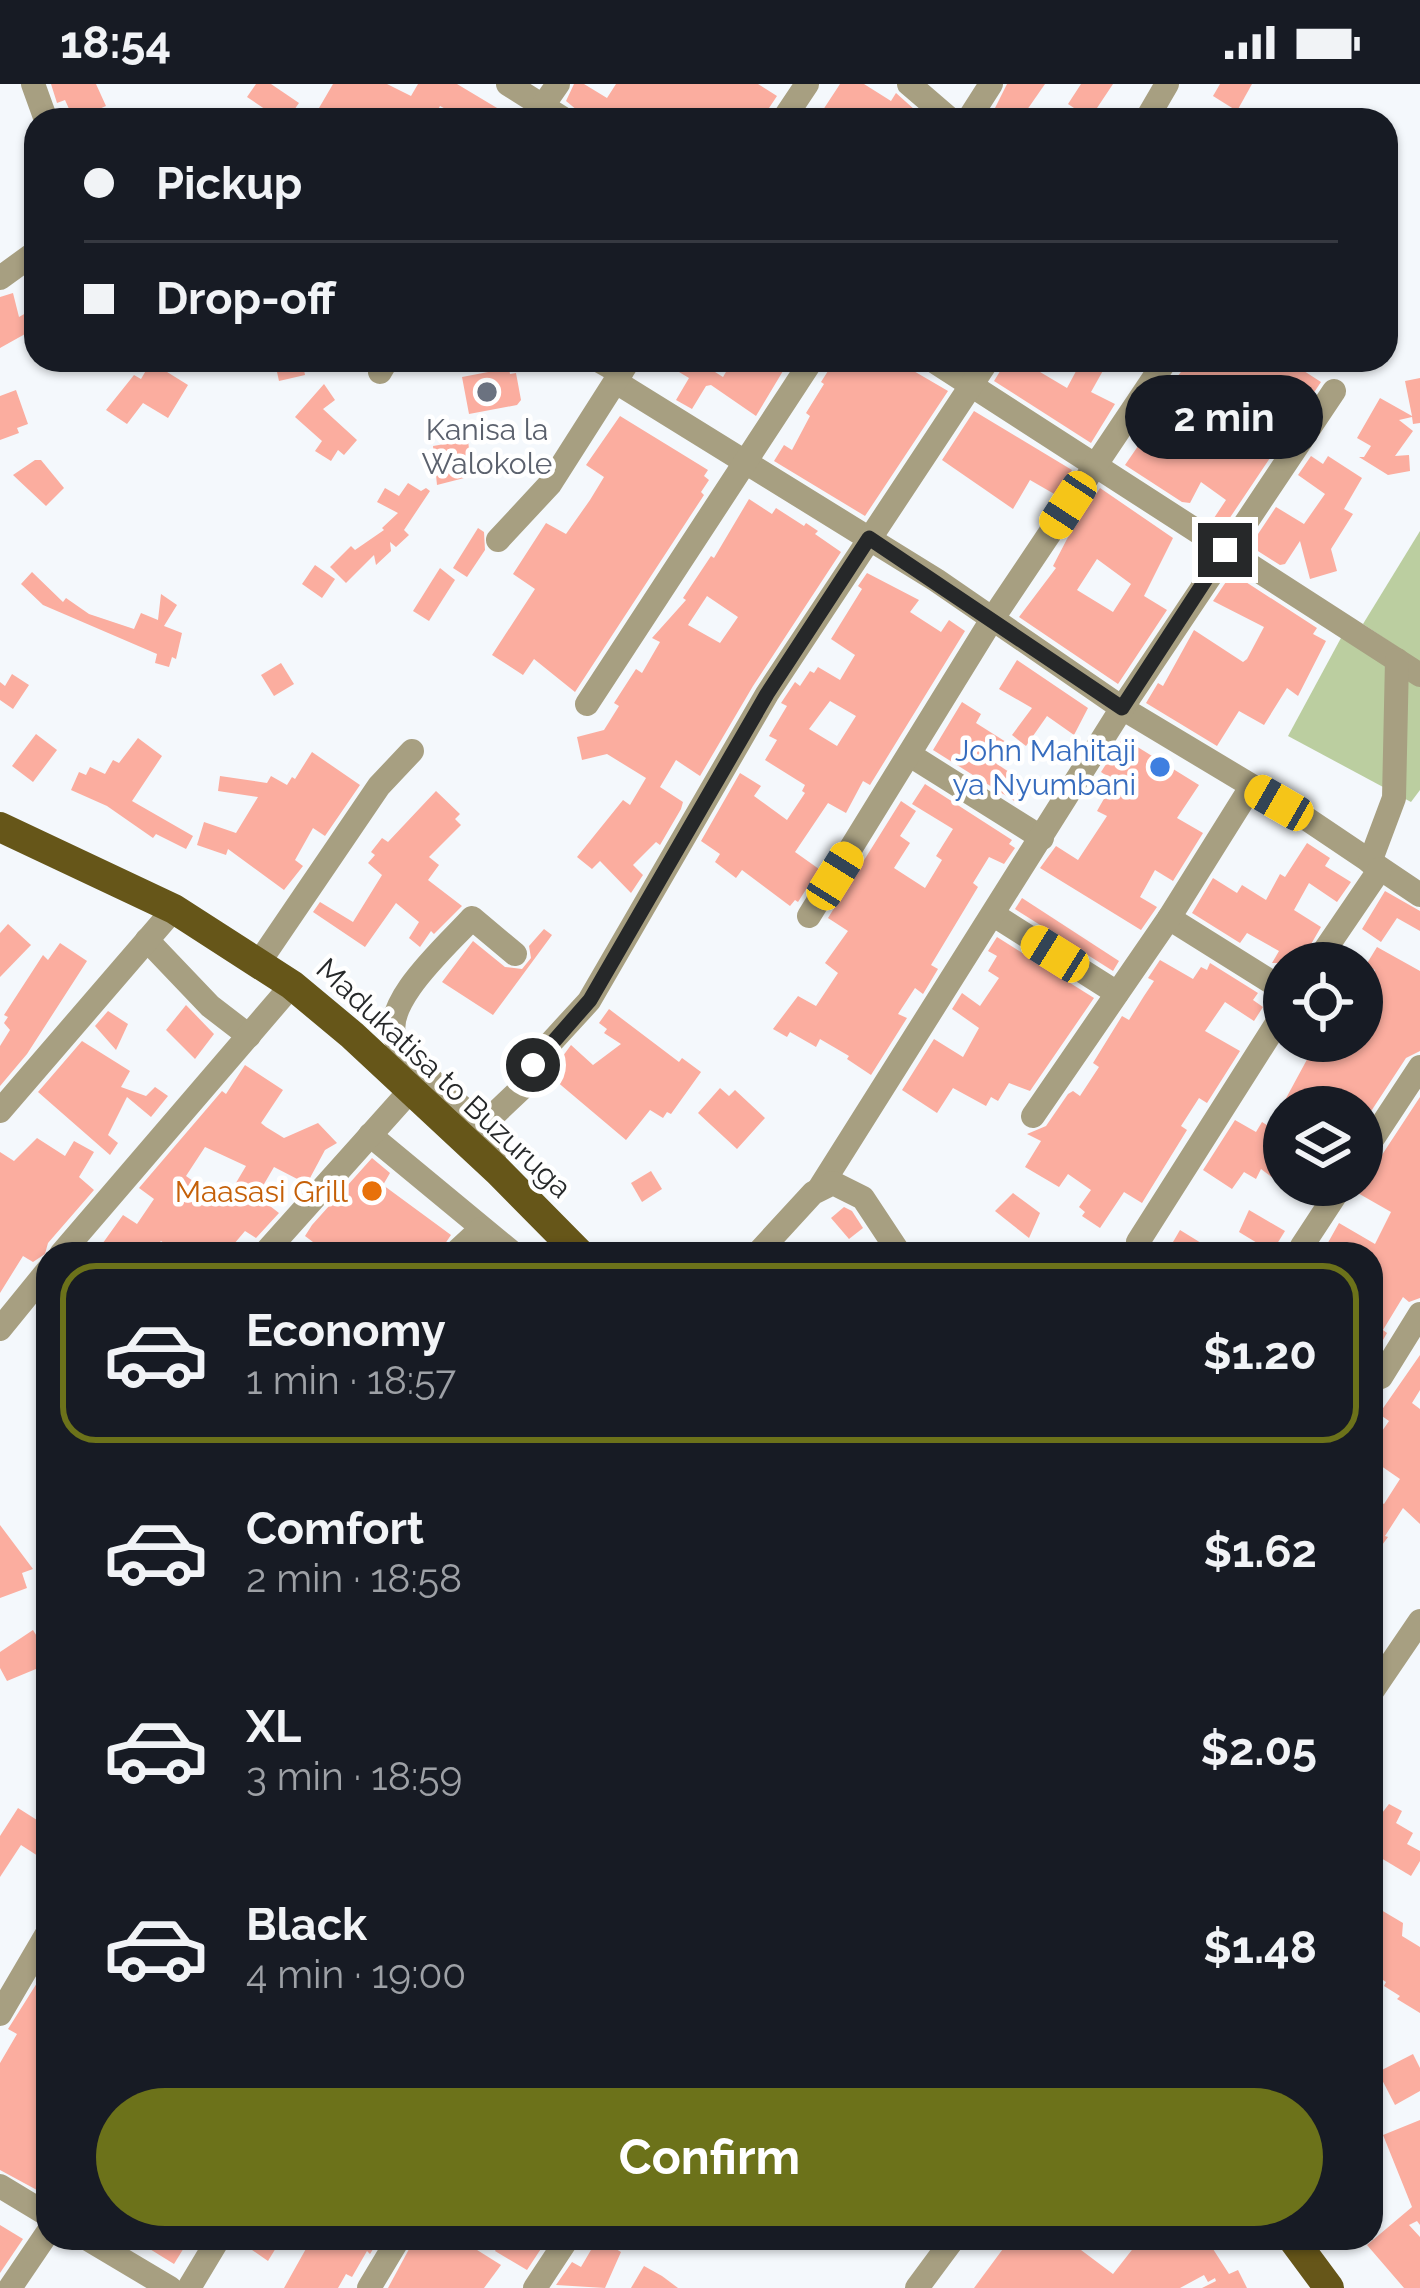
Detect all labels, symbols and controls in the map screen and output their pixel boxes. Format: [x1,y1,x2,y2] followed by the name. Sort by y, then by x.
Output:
[60,16,171,69] text: 18:54
[156,157,302,210] text: Pickup
[156,272,336,325] text: Drop-off
[1126,376,1324,460] callout: 2 min
[474,379,500,405] marker: Kanisa la Walokole
[1173,394,1275,440] text: 2 min
[422,412,552,481] place label: Kanisa la Walokole
[1033,465,1103,545] car
[1198,523,1252,577] route end
[952,733,1136,802] place label: John Mahitaji ya Nyumbani
[1147,754,1173,780] marker: John Mahitaji ya Nyumbani
[1239,769,1319,837] car
[801,836,869,916] car
[1015,920,1095,988] car
[1263,942,1383,1206] map controls
[1263,942,1383,1062] button: locate
[310,951,578,1205] street label: Madukatisa to Buzuruga
[506,1038,560,1092] route start
[1263,1086,1383,1206] button: layers
[175,1174,349,1209] place label: Maasasi Grill
[359,1178,385,1204] marker: Maasasi Grill
[102,1299,210,1407] icon: car
[246,1304,446,1357] text: Economy
[1203,1327,1317,1380] text: $1.20
[246,1357,456,1403] text: 1 min · 18:57
[102,1497,210,1605] icon: car
[246,1502,424,1555] text: Comfort
[1203,1525,1317,1578] text: $1.62
[246,1555,462,1601] text: 2 min · 18:58
[102,1695,210,1803] icon: car
[246,1700,301,1753] text: XL
[1200,1723,1317,1776] text: $2.05
[246,1753,462,1799] text: 3 min · 18:59
[102,1893,210,2001] icon: car
[246,1898,367,1951] text: Black
[1203,1921,1317,1974] text: $1.48
[246,1951,466,1997] text: 4 min · 19:00
[96,2088,1323,2226] button: Confirm

